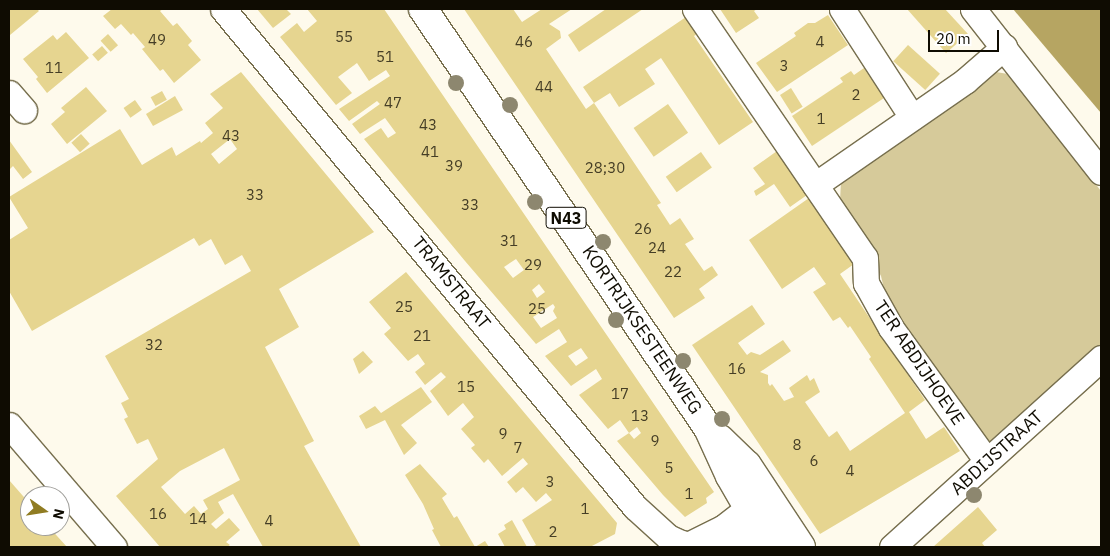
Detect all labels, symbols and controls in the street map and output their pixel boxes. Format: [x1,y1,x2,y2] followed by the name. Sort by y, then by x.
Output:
[930,20,1001,52] scale bar
[335,28,353,46] house number: 55
[936,29,971,48] text: 20 m
[148,31,166,49] house number: 49
[515,33,533,51] house number: 46
[816,33,824,51] house number: 4
[376,48,394,66] house number: 51
[780,57,788,75] house number: 3
[45,59,63,77] house number: 11
[535,78,553,96] house number: 44
[852,86,860,104] house number: 2
[384,94,402,112] house number: 47
[817,110,825,128] house number: 1
[419,116,437,134] house number: 43
[222,127,240,145] house number: 43
[421,143,439,161] house number: 41
[445,157,463,175] house number: 39
[585,159,625,177] house number: 28;30
[246,186,264,204] house number: 33
[461,196,479,214] house number: 33
[545,204,587,232] road number: N43
[634,220,652,238] house number: 26
[407,232,495,334] street label: TRAMSTRAAT
[500,232,518,250] house number: 31
[648,239,666,257] house number: 24
[578,242,706,418] street label: KORTRIJKSESTEENWEG
[524,256,542,274] house number: 29
[664,263,682,281] house number: 22
[869,297,969,429] street label: TER ABDIJHOEVE
[395,298,413,316] house number: 25
[528,300,546,318] house number: 25
[413,327,431,345] house number: 21
[145,336,163,354] house number: 32
[728,360,746,378] house number: 16
[457,378,475,396] house number: 15
[611,385,629,403] house number: 17
[947,406,1047,500] street label: ABDIJSTRAAT
[631,407,649,425] house number: 13
[499,425,507,443] house number: 9
[651,432,659,450] house number: 9
[793,436,801,454] house number: 8
[514,439,522,457] house number: 7
[810,452,818,470] house number: 6
[665,459,673,477] house number: 5
[846,462,854,480] house number: 4
[546,473,554,491] house number: 3
[685,485,693,503] house number: 1
[20,486,70,536] north arrow
[581,500,589,518] house number: 1
[149,505,167,523] house number: 16
[49,507,69,521] text: N
[189,510,207,528] house number: 14
[265,512,273,530] house number: 4
[549,523,557,541] house number: 2

